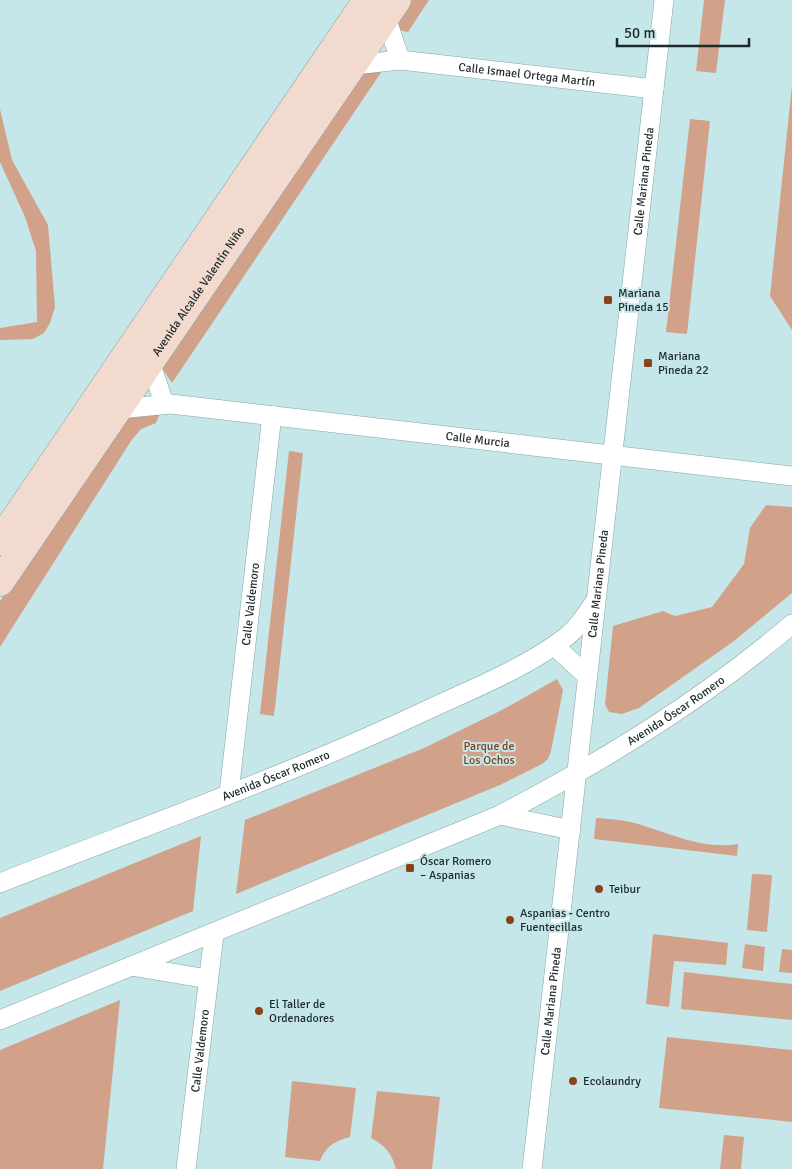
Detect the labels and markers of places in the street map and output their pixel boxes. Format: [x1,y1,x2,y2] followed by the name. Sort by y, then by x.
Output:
[618,286,669,315] place label: Mariana Pineda 15
[602,294,614,306] marker: Mariana Pineda 15
[658,349,709,378] place label: Mariana Pineda 22
[642,357,654,369] marker: Mariana Pineda 22
[420,854,491,883] place label: Óscar Romero – Aspanias
[404,862,416,874] marker: Óscar Romero – Aspanias
[609,882,641,897] place label: Teibur
[593,883,605,895] marker: Teibur
[520,906,610,935] place label: Aspanias - Centro Fuentecillas
[504,914,516,926] marker: Aspanias - Centro Fuentecillas
[269,997,334,1026] place label: El Taller de Ordenadores
[253,1005,265,1017] marker: El Taller de Ordenadores
[583,1074,641,1089] place label: Ecolaundry
[567,1075,579,1087] marker: Ecolaundry

